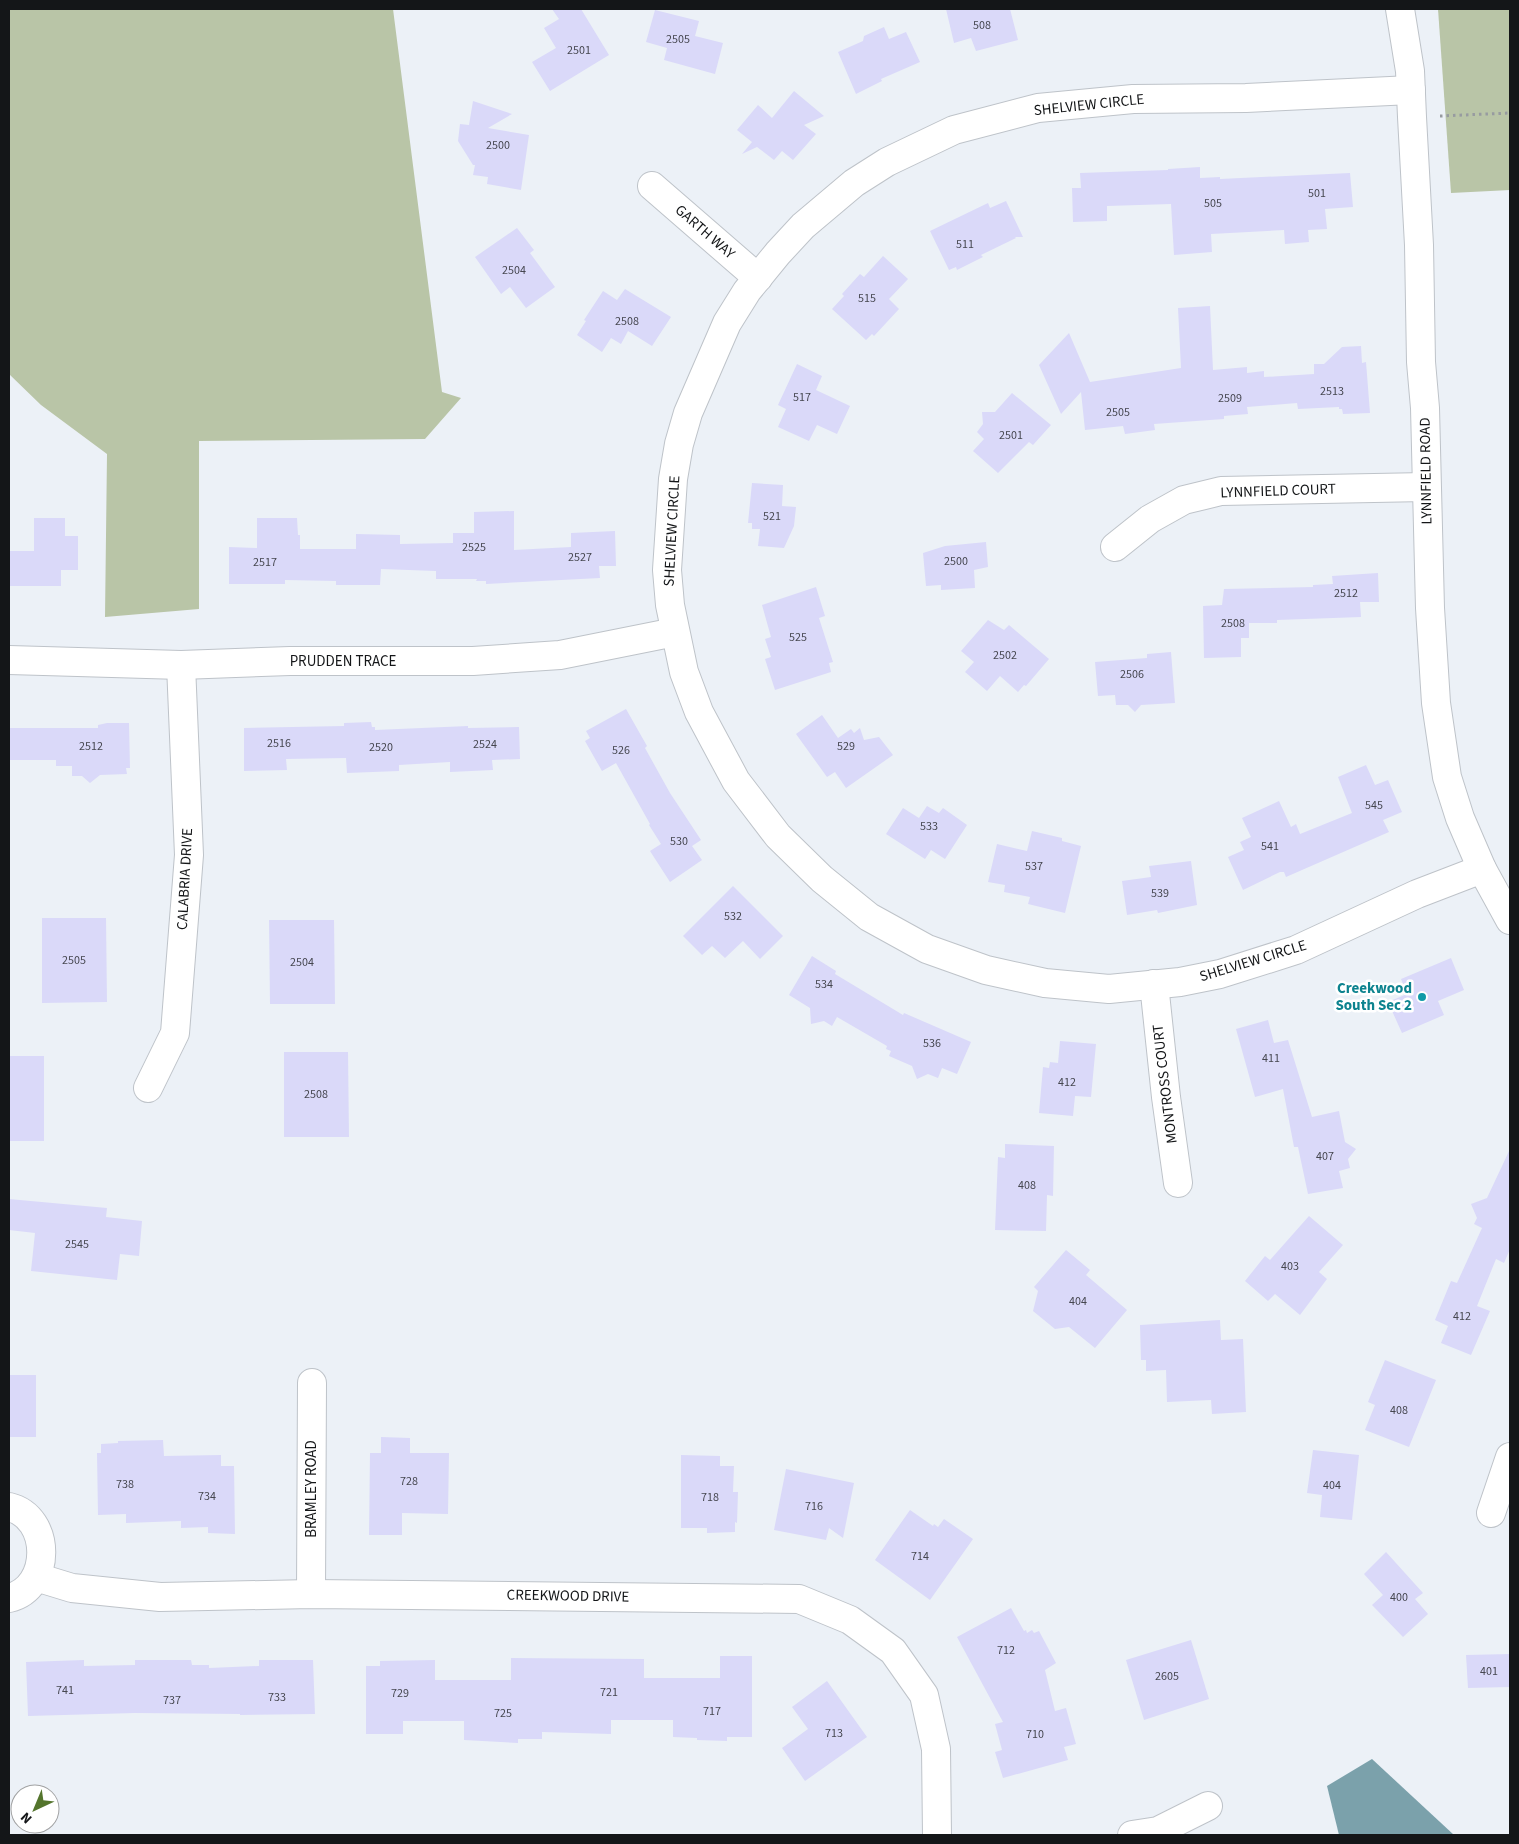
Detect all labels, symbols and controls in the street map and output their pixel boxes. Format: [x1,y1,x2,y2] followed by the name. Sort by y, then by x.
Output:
[973,17,991,34] house number: 508
[666,31,690,48] house number: 2505
[567,42,591,59] house number: 2501
[1033,89,1145,121] street label: SHELVIEW CIRCLE
[486,137,510,154] house number: 2500
[1308,185,1326,202] house number: 501
[1204,195,1222,212] house number: 505
[670,200,740,265] street label: GARTH WAY
[956,236,974,253] house number: 511
[502,262,526,279] house number: 2504
[858,290,876,307] house number: 515
[615,313,639,330] house number: 2508
[1320,383,1344,400] house number: 2513
[793,389,811,406] house number: 517
[1218,390,1242,407] house number: 2509
[1106,404,1130,421] house number: 2505
[1415,417,1437,525] street label: LYNNFIELD ROAD
[999,427,1023,444] house number: 2501
[659,475,685,587] street label: SHELVIEW CIRCLE
[1220,478,1336,504] street label: LYNNFIELD COURT
[763,508,781,525] house number: 521
[462,539,486,556] house number: 2525
[568,549,592,566] house number: 2527
[944,553,968,570] house number: 2500
[253,554,277,571] house number: 2517
[1334,585,1358,602] house number: 2512
[1221,615,1245,632] house number: 2508
[789,629,807,646] house number: 525
[993,647,1017,664] house number: 2502
[290,651,396,672] street label: PRUDDEN TRACE
[1120,666,1144,683] house number: 2506
[267,735,291,752] house number: 2516
[473,736,497,753] house number: 2524
[79,738,103,755] house number: 2512
[837,738,855,755] house number: 529
[369,739,393,756] house number: 2520
[612,742,630,759] house number: 526
[1365,797,1383,814] house number: 545
[920,818,938,835] house number: 533
[172,827,198,930] street label: CALABRIA DRIVE
[670,833,688,850] house number: 530
[1261,838,1279,855] house number: 541
[1025,858,1043,875] house number: 537
[1151,885,1169,902] house number: 539
[724,908,742,925] house number: 532
[1197,935,1309,987] street label: SHELVIEW CIRCLE
[62,952,86,969] house number: 2505
[290,954,314,971] house number: 2504
[815,976,833,993] house number: 534
[1335,978,1412,1016] place label: Creekwood South Sec 2
[1416,991,1428,1003] marker: Creekwood South Sec 2
[1147,1023,1183,1145] street label: MONTROSS COURT
[923,1035,941,1052] house number: 536
[1262,1050,1280,1067] house number: 411
[1058,1074,1076,1091] house number: 412
[304,1086,328,1103] house number: 2508
[1316,1148,1334,1165] house number: 407
[1018,1177,1036,1194] house number: 408
[65,1236,89,1253] house number: 2545
[1281,1258,1299,1275] house number: 403
[1069,1293,1087,1310] house number: 404
[1453,1308,1471,1325] house number: 412
[1390,1402,1408,1419] house number: 408
[301,1440,322,1538] street label: BRAMLEY ROAD
[400,1473,418,1490] house number: 728
[116,1476,134,1493] house number: 738
[1323,1477,1341,1494] house number: 404
[198,1488,216,1505] house number: 734
[701,1489,719,1506] house number: 718
[805,1498,823,1515] house number: 716
[911,1548,929,1565] house number: 714
[507,1584,630,1608] street label: CREEKWOOD DRIVE
[1390,1589,1408,1606] house number: 400
[997,1642,1015,1659] house number: 712
[1480,1663,1498,1680] house number: 401
[1155,1668,1179,1685] house number: 2605
[56,1682,74,1699] house number: 741
[600,1684,618,1701] house number: 721
[391,1685,409,1702] house number: 729
[268,1689,286,1706] house number: 733
[163,1692,181,1709] house number: 737
[703,1703,721,1720] house number: 717
[494,1705,512,1722] house number: 725
[825,1725,843,1742] house number: 713
[1026,1726,1044,1743] house number: 710
[10,1784,60,1834] north arrow
[16,1807,37,1828] text: N

